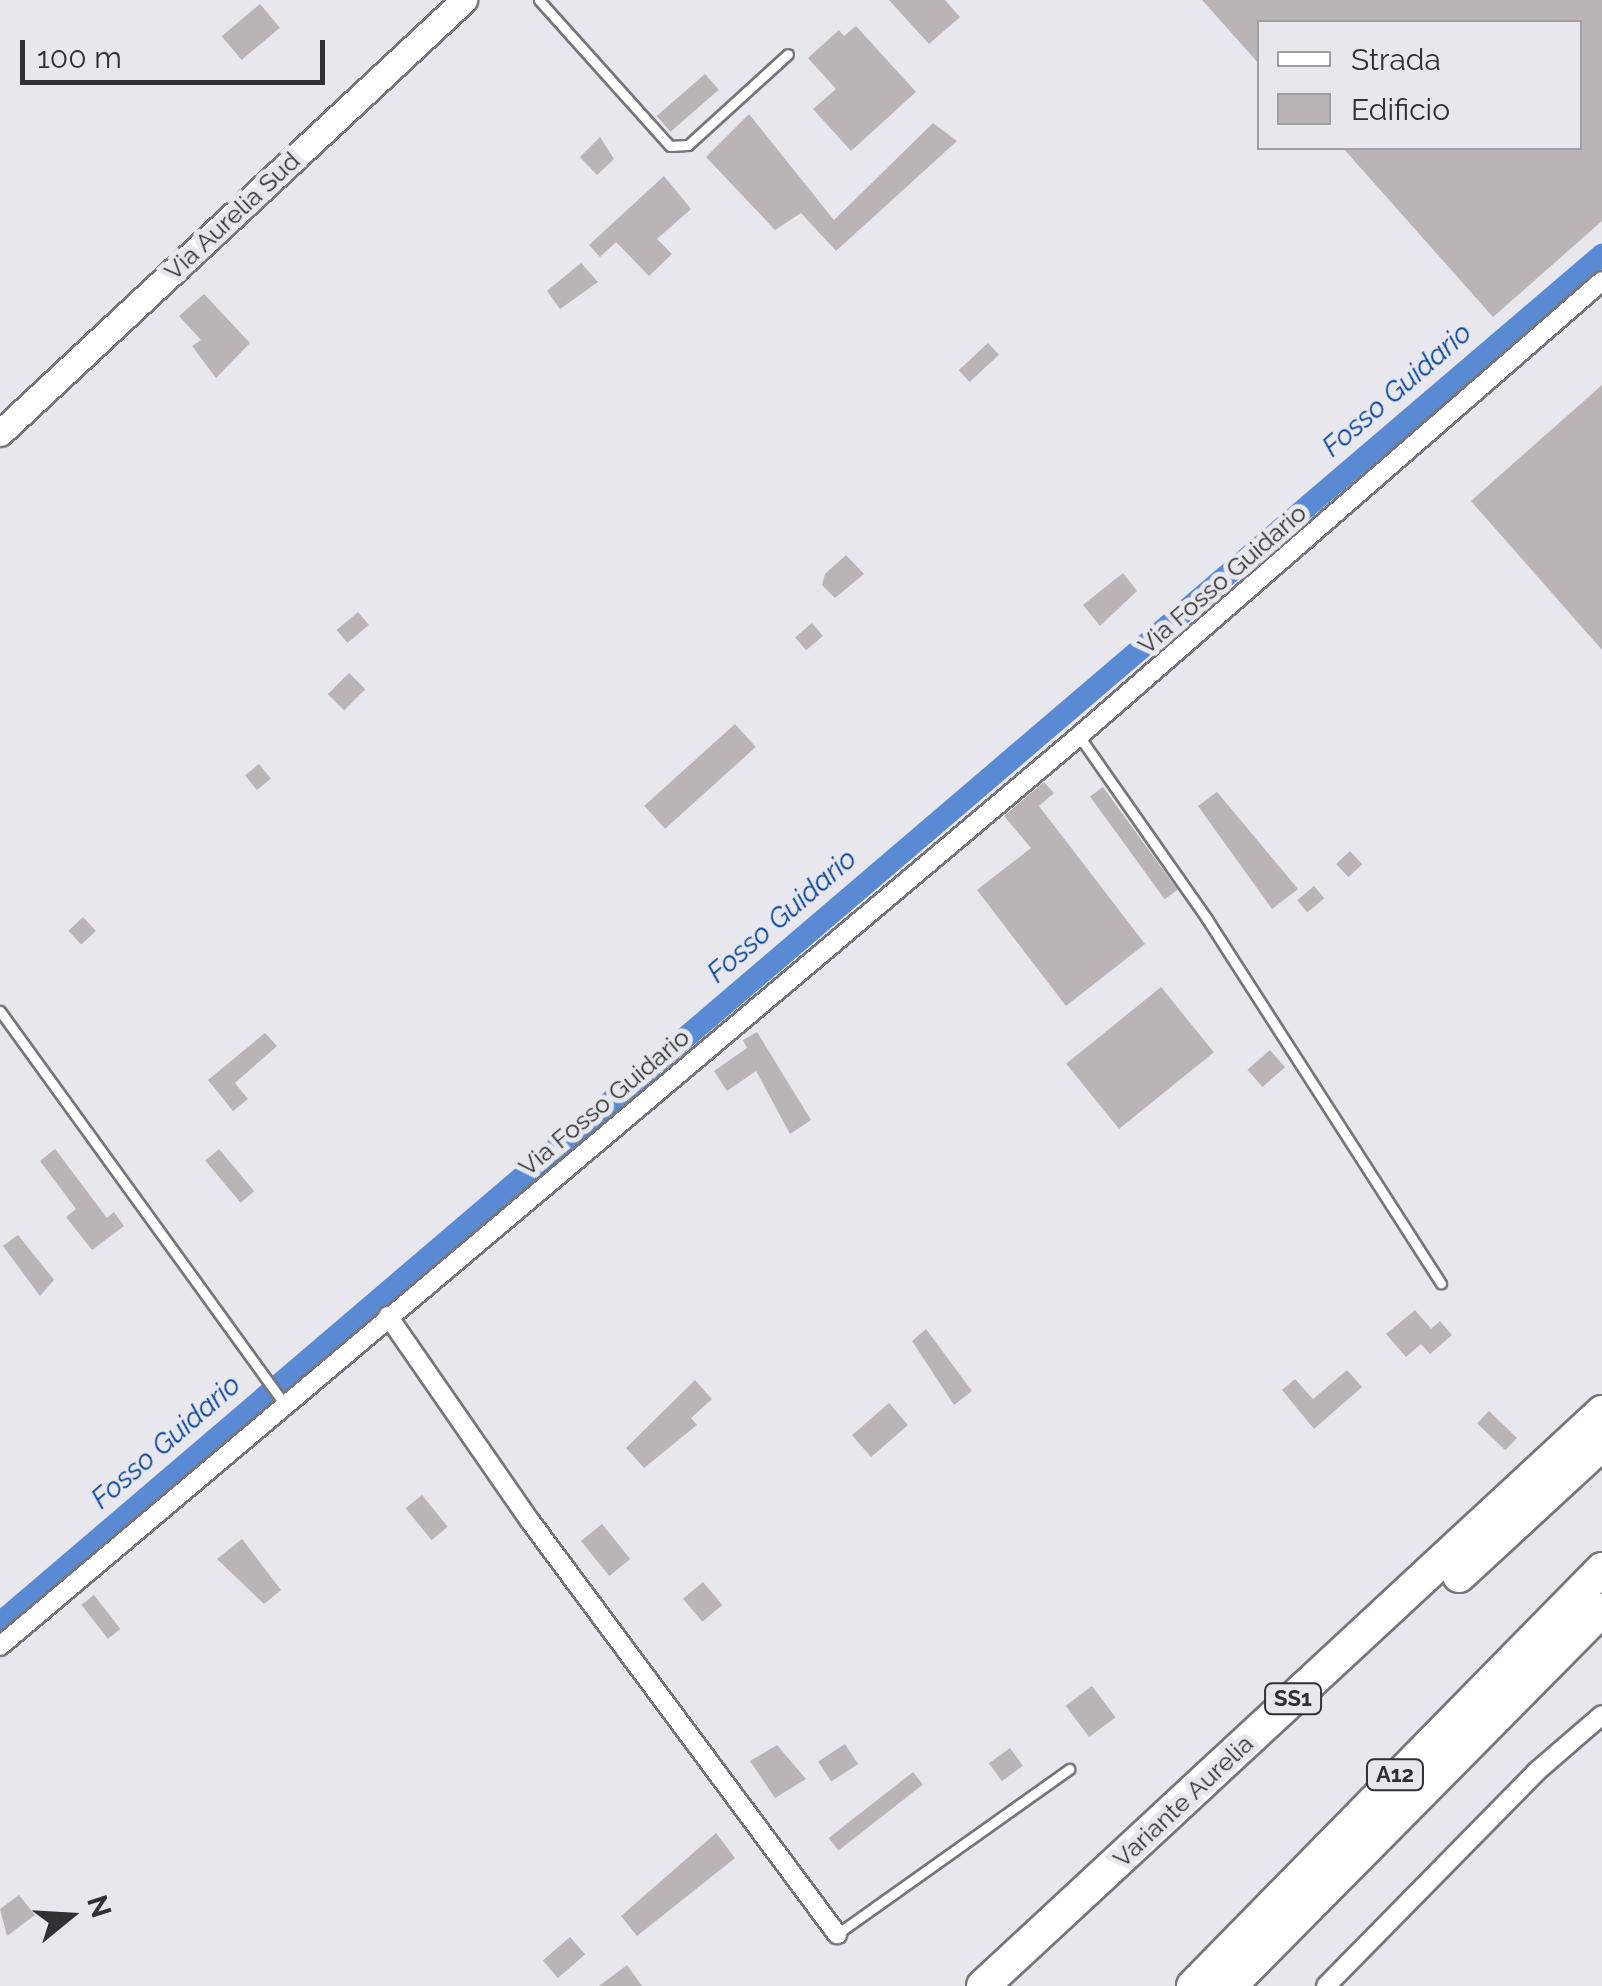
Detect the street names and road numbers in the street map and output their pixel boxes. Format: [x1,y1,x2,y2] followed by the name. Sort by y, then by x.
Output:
[158,145,306,287] street label: Via Aurelia Sud
[1132,498,1312,660] street label: Via Fosso Guidario
[513,1022,695,1182] street label: Via Fosso Guidario
[1263,1682,1323,1716] road number: SS1
[1107,1728,1259,1874] street label: Variante Aurelia
[1365,1758,1425,1792] road number: A12

